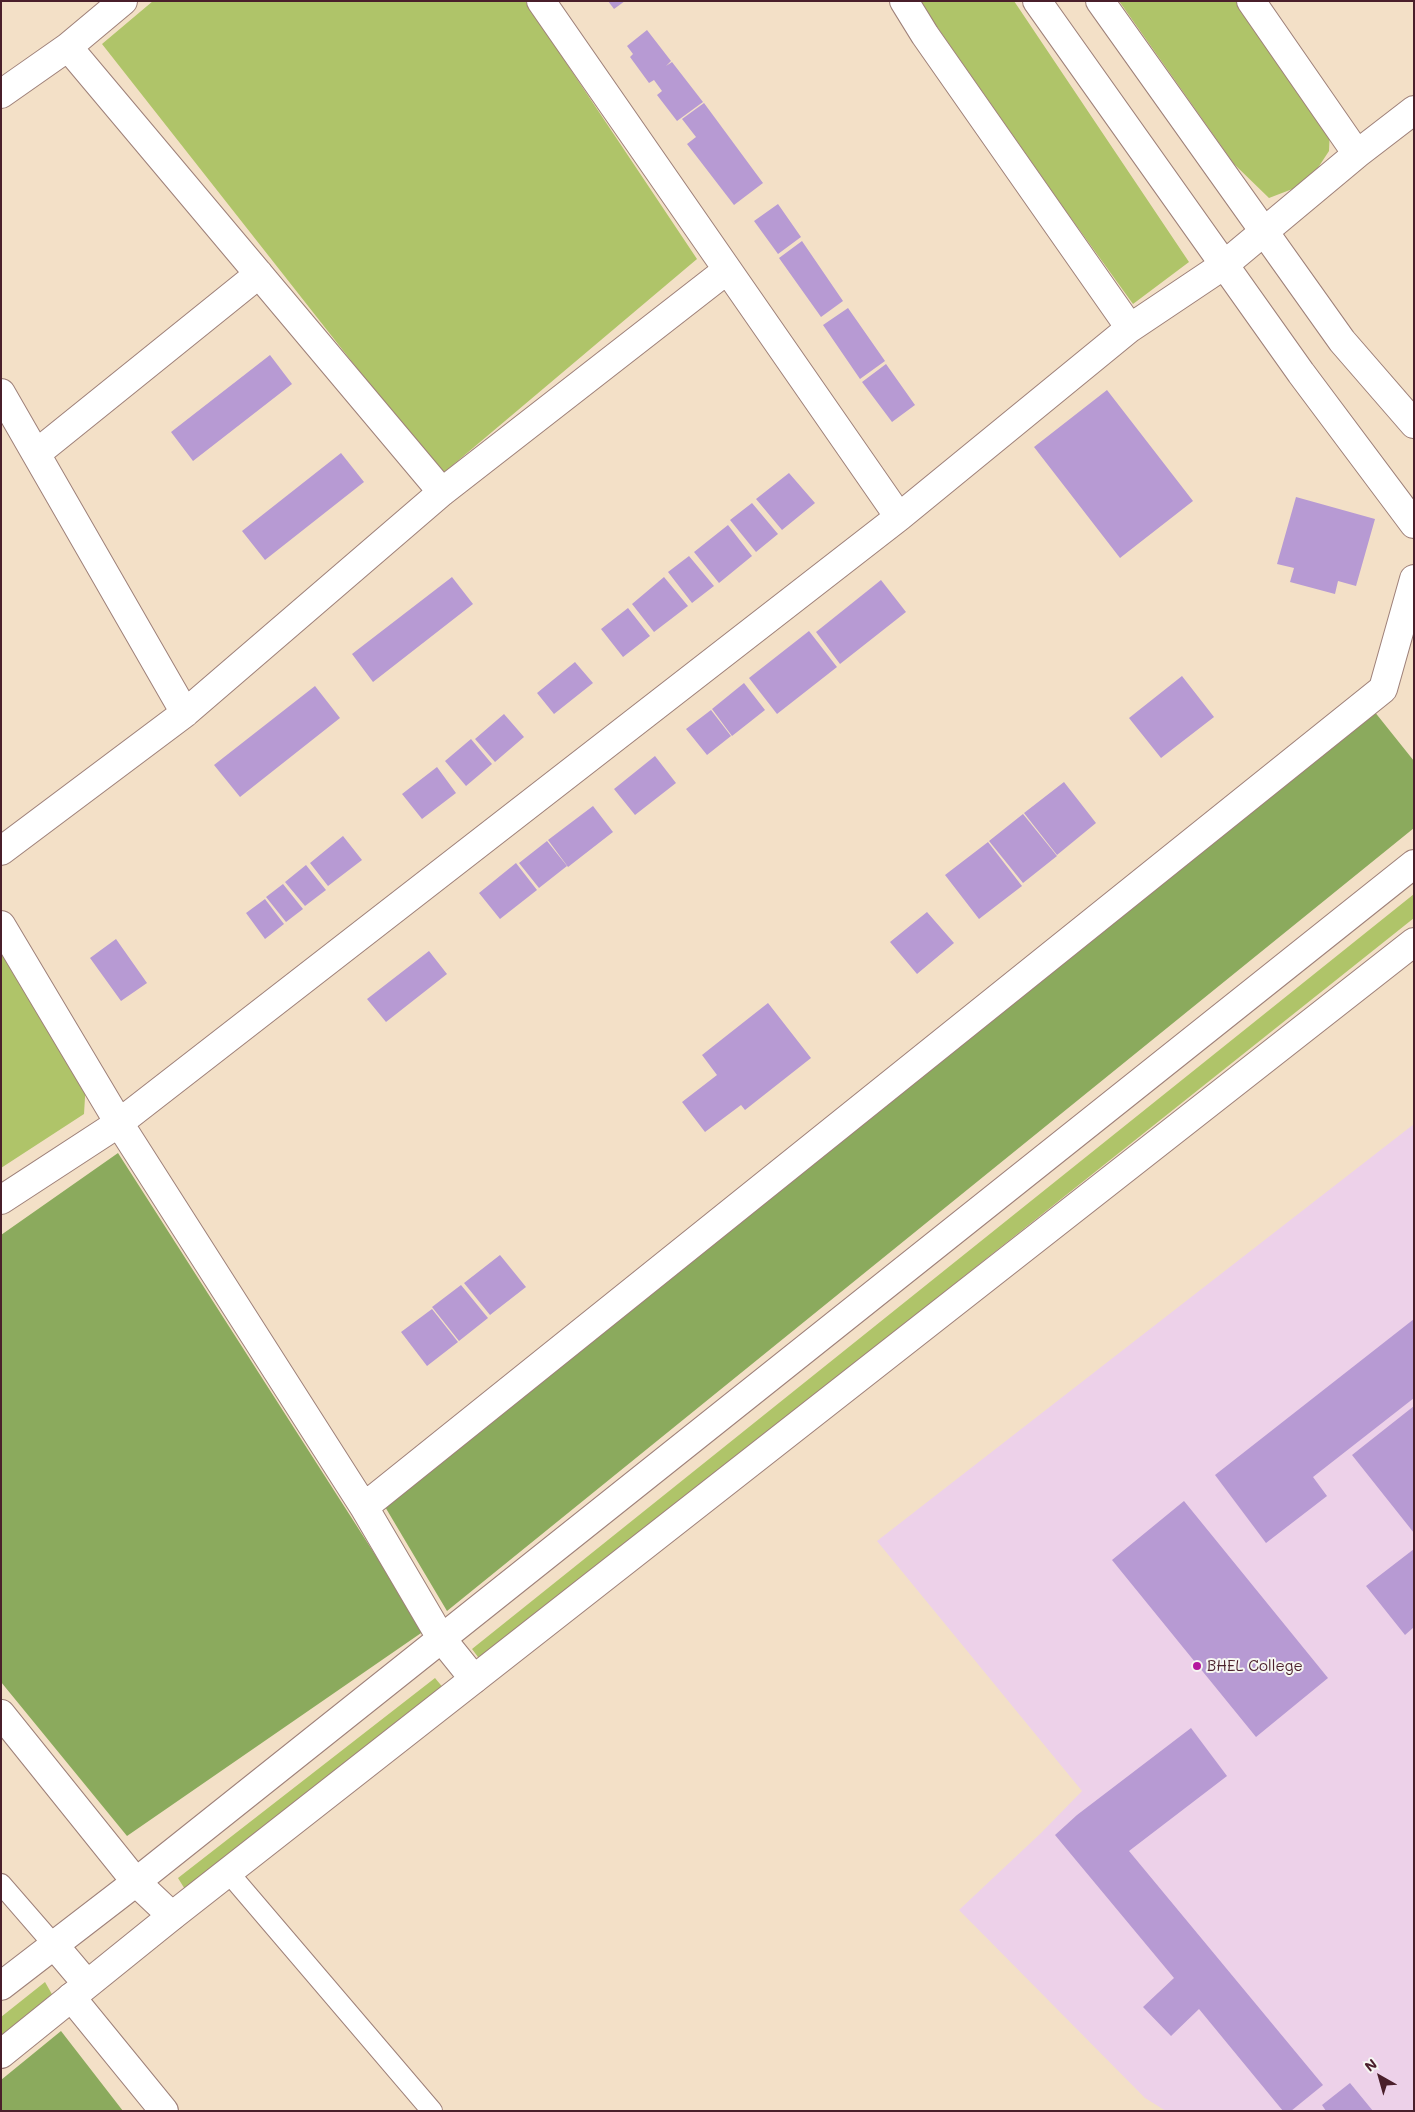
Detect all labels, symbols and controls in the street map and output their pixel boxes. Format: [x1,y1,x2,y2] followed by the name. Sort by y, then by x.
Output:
[1207,1657,1303,1675] place label: BHEL College
[1191,1660,1203,1672] marker: BHEL College
[1355,2052,1405,2102] north arrow
[1360,2054,1380,2076] text: N

